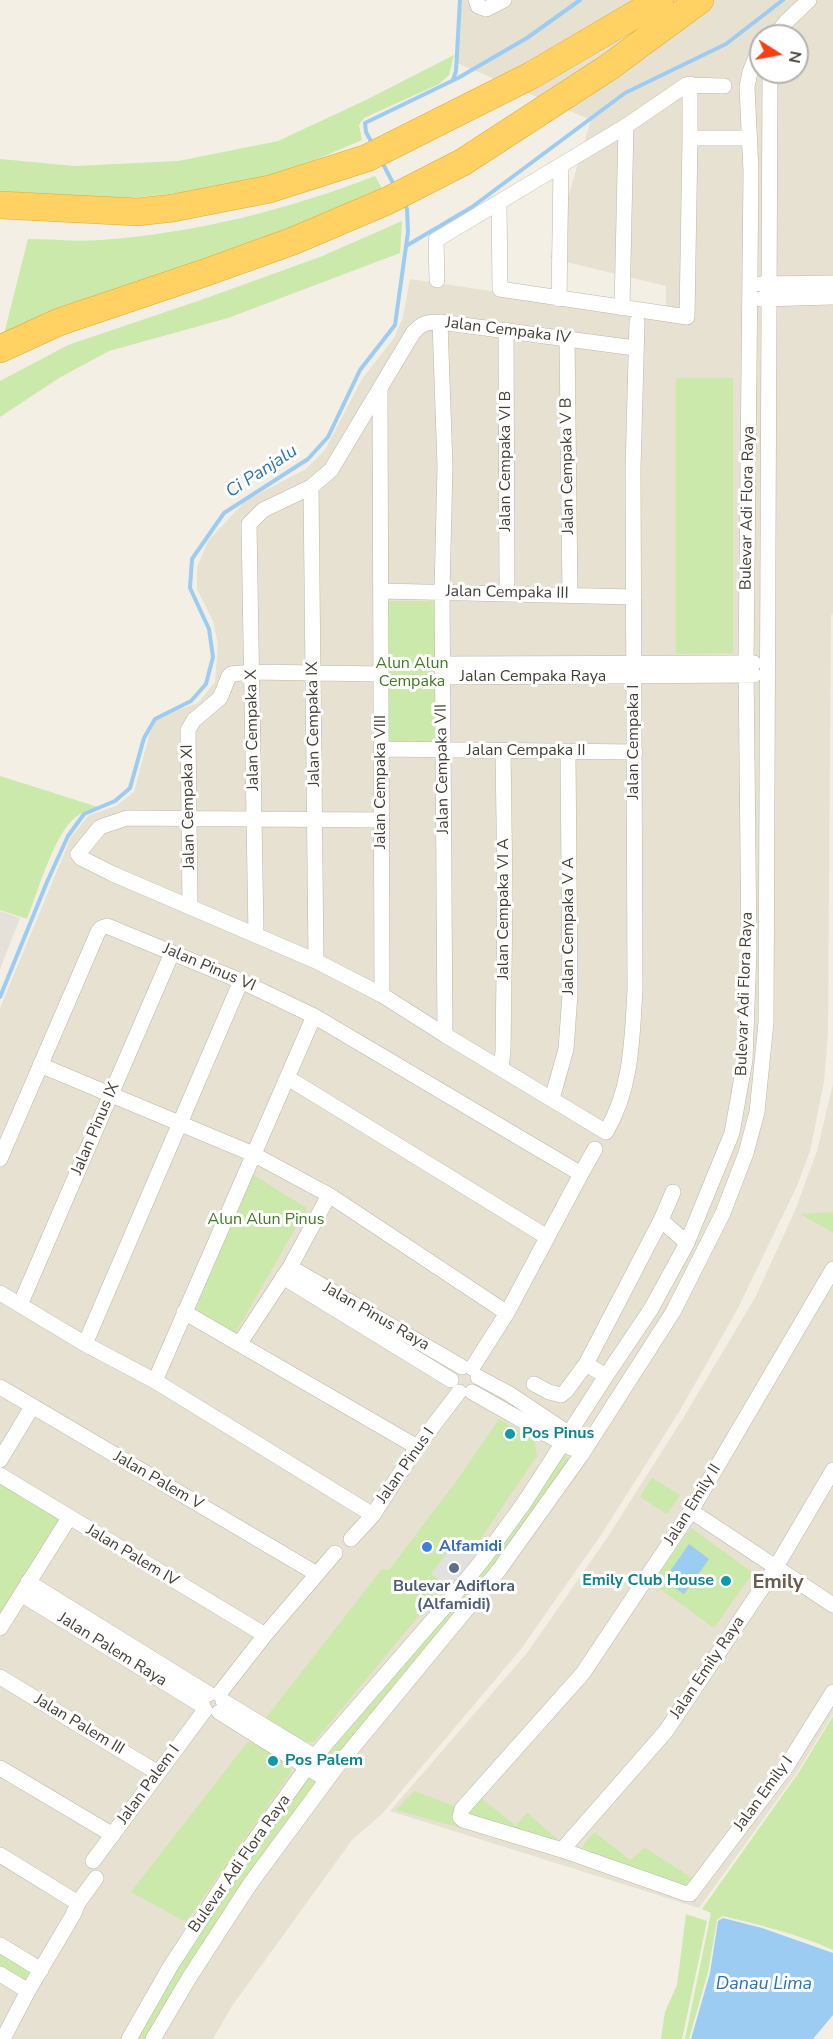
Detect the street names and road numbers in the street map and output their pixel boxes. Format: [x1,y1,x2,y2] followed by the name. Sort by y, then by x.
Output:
[444,314,572,348] street label: Jalan Cempaka IV
[496,391,516,531] street label: Jalan Cempaka VI B
[557,397,579,535] street label: Jalan Cempaka V B
[737,426,759,590] street label: Bulevar Adi Flora Raya
[445,582,569,604] street label: Jalan Cempaka III
[303,661,325,787] street label: Jalan Cempaka IX
[460,667,606,687] street label: Jalan Cempaka Raya
[242,669,264,791] street label: Jalan Cempaka X
[624,685,644,799] street label: Jalan Cempaka I
[432,704,454,834] street label: Jalan Cempaka VII
[371,715,391,849] street label: Jalan Cempaka VIII
[466,741,586,761] street label: Jalan Cempaka II
[178,744,200,870] street label: Jalan Cempaka XI
[494,838,514,980] street label: Jalan Cempaka VI A
[559,857,579,995] street label: Jalan Cempaka V A
[733,912,757,1076] street label: Bulevar Adi Flora Raya
[160,940,258,996] street label: Jalan Pinus VI
[68,1080,124,1178] street label: Jalan Pinus IX
[319,1279,433,1355] street label: Jalan Pinus Raya
[373,1424,439,1508] street label: Jalan Pinus I
[110,1448,206,1514] street label: Jalan Palem V
[661,1461,725,1549] street label: Jalan Emily II
[82,1521,182,1591] street label: Jalan Palem IV
[54,1609,170,1691] street label: Jalan Palem Raya
[667,1613,749,1723] street label: Jalan Emily Raya
[31,1691,127,1759] street label: Jalan Palem III
[114,1742,184,1828] street label: Jalan Palem I
[730,1753,798,1835] street label: Jalan Emily I
[185,1791,295,1937] street label: Bulevar Adi Flora Raya

